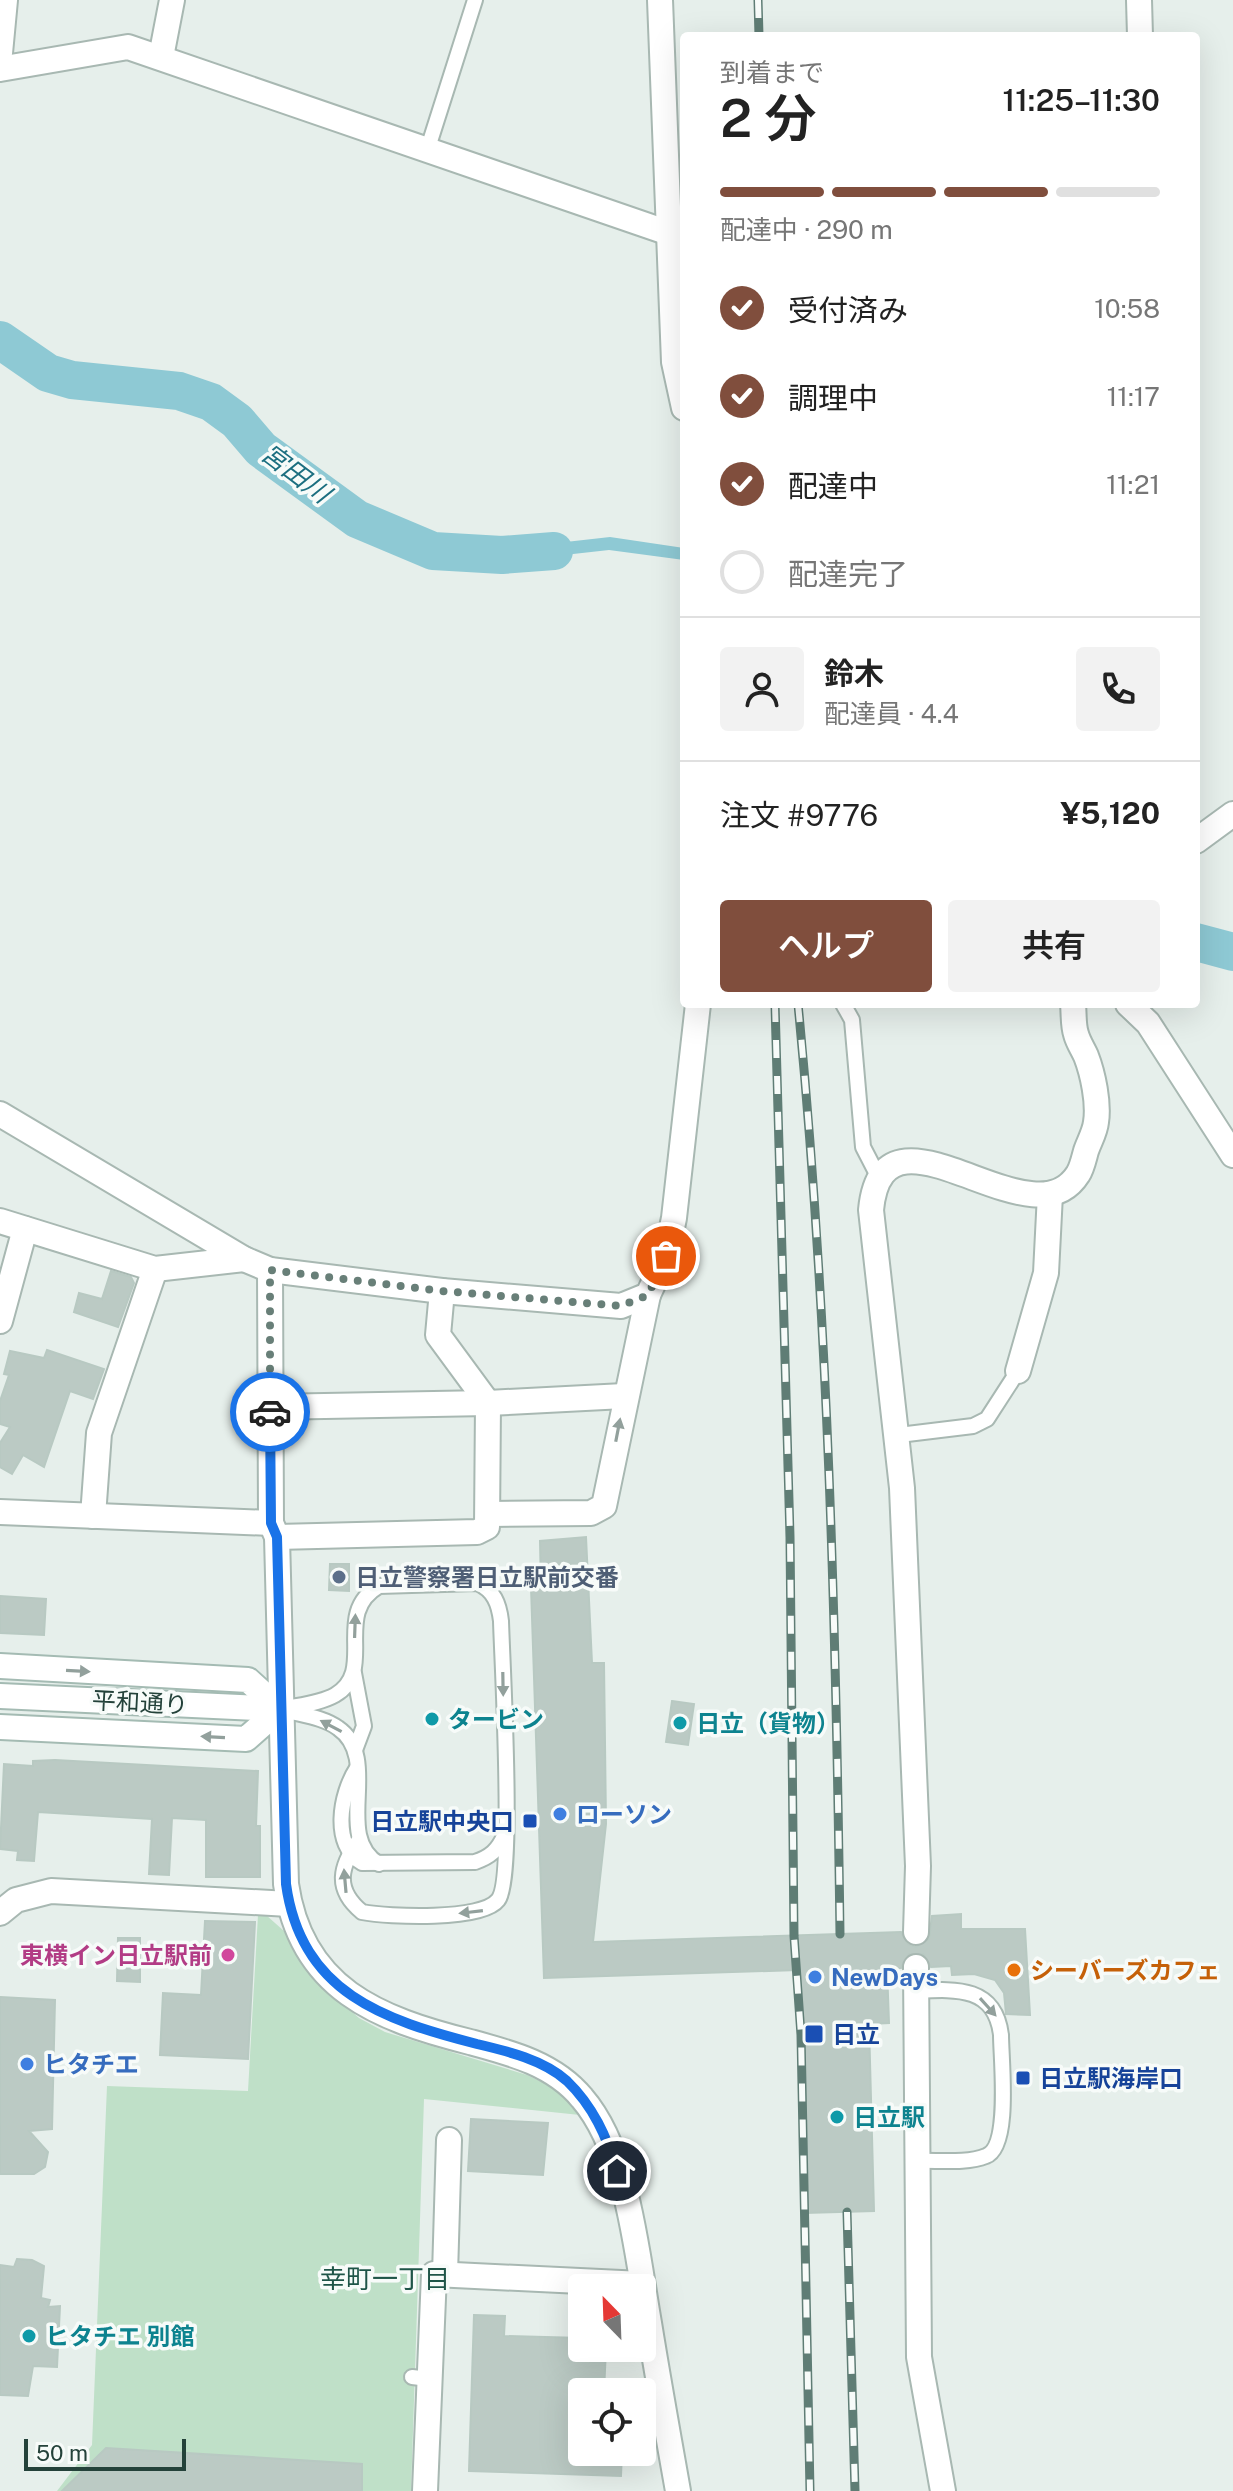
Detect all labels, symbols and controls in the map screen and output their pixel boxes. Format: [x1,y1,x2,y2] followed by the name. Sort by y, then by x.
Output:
[720,57,824,88] text: 到着まで
[1003,82,1160,118] text: 11:25–11:30
[720,88,816,149] text: 2 分
[720,214,893,245] text: 配達中 · 290 m
[720,286,764,330] icon: check
[788,292,908,328] text: 受付済み
[1094,293,1160,324] text: 10:58
[720,374,764,418] icon: check
[788,380,878,416] text: 調理中
[1107,381,1160,412] text: 11:17
[256,437,339,511] water label: 宮田川
[720,462,764,506] icon: check
[788,468,878,504] text: 配達中
[1106,469,1160,500] text: 11:21
[788,556,908,592] text: 配達完了
[720,647,804,731] button: person
[1076,647,1160,731] button: phone
[824,655,884,691] text: 鈴木
[824,698,959,729] text: 配達員 · 4.4
[1060,795,1160,831] text: ¥5,120
[720,797,878,833] text: 注文 #9776
[720,900,932,992] button: ヘルプ
[948,900,1160,992] button: 共有
[632,1222,700,1290] pin
[644,1234,688,1278] icon: bag
[230,1372,310,1452] courier
[248,1390,292,1434] icon: car
[613,1417,625,1442] one-way arrow
[355,1563,619,1591] place label: 日立警察署日立駅前交番
[330,1568,348,1586] marker: 日立警察署日立駅前交番
[349,1613,362,1638] one-way arrow
[66,1664,91,1677] one-way arrow
[496,1672,509,1697] one-way arrow
[91,1686,189,1718] street label: 平和通り
[448,1705,544,1733] place label: タービン
[696,1709,840,1737] place label: 日立（貨物）
[423,1710,441,1728] marker: タービン
[671,1714,689,1732] marker: 日立（貨物）
[319,1719,342,1732] one-way arrow
[200,1730,225,1743] one-way arrow
[576,1800,672,1828] place label: ローソン
[551,1805,569,1823] marker: ローソン
[370,1807,514,1835] place label: 日立駅中央口
[521,1812,539,1830] marker: 日立駅中央口
[339,1868,352,1893] one-way arrow
[458,1905,483,1918] one-way arrow
[20,1941,212,1969] place label: 東横イン日立駅前
[219,1946,237,1964] marker: 東横イン日立駅前
[1030,1956,1221,1984] place label: シーバーズカフェ
[1005,1961,1023,1979] marker: シーバーズカフェ
[831,1963,938,1991] place label: NewDays
[806,1968,824,1986] marker: NewDays
[979,1997,997,2017] one-way arrow
[832,2020,880,2048] place label: 日立
[803,2023,825,2045] marker: 日立
[43,2050,139,2078] place label: ヒタチエ
[18,2055,36,2073] marker: ヒタチエ
[1039,2064,1183,2092] place label: 日立駅海岸口
[1014,2069,1032,2087] marker: 日立駅海岸口
[853,2103,925,2131] place label: 日立駅
[828,2108,846,2126] marker: 日立駅
[583,2137,651,2205] pin
[595,2149,639,2193] icon: home
[320,2263,450,2294] district label: 幸町一丁目
[568,2274,656,2362] north arrow
[568,2274,656,2466] map controls
[45,2322,194,2350] place label: ヒタチエ 別館
[20,2327,38,2345] marker: ヒタチエ 別館
[568,2378,656,2466] button: locate
[24,2435,186,2471] scale bar
[36,2440,88,2466] text: 50 m

